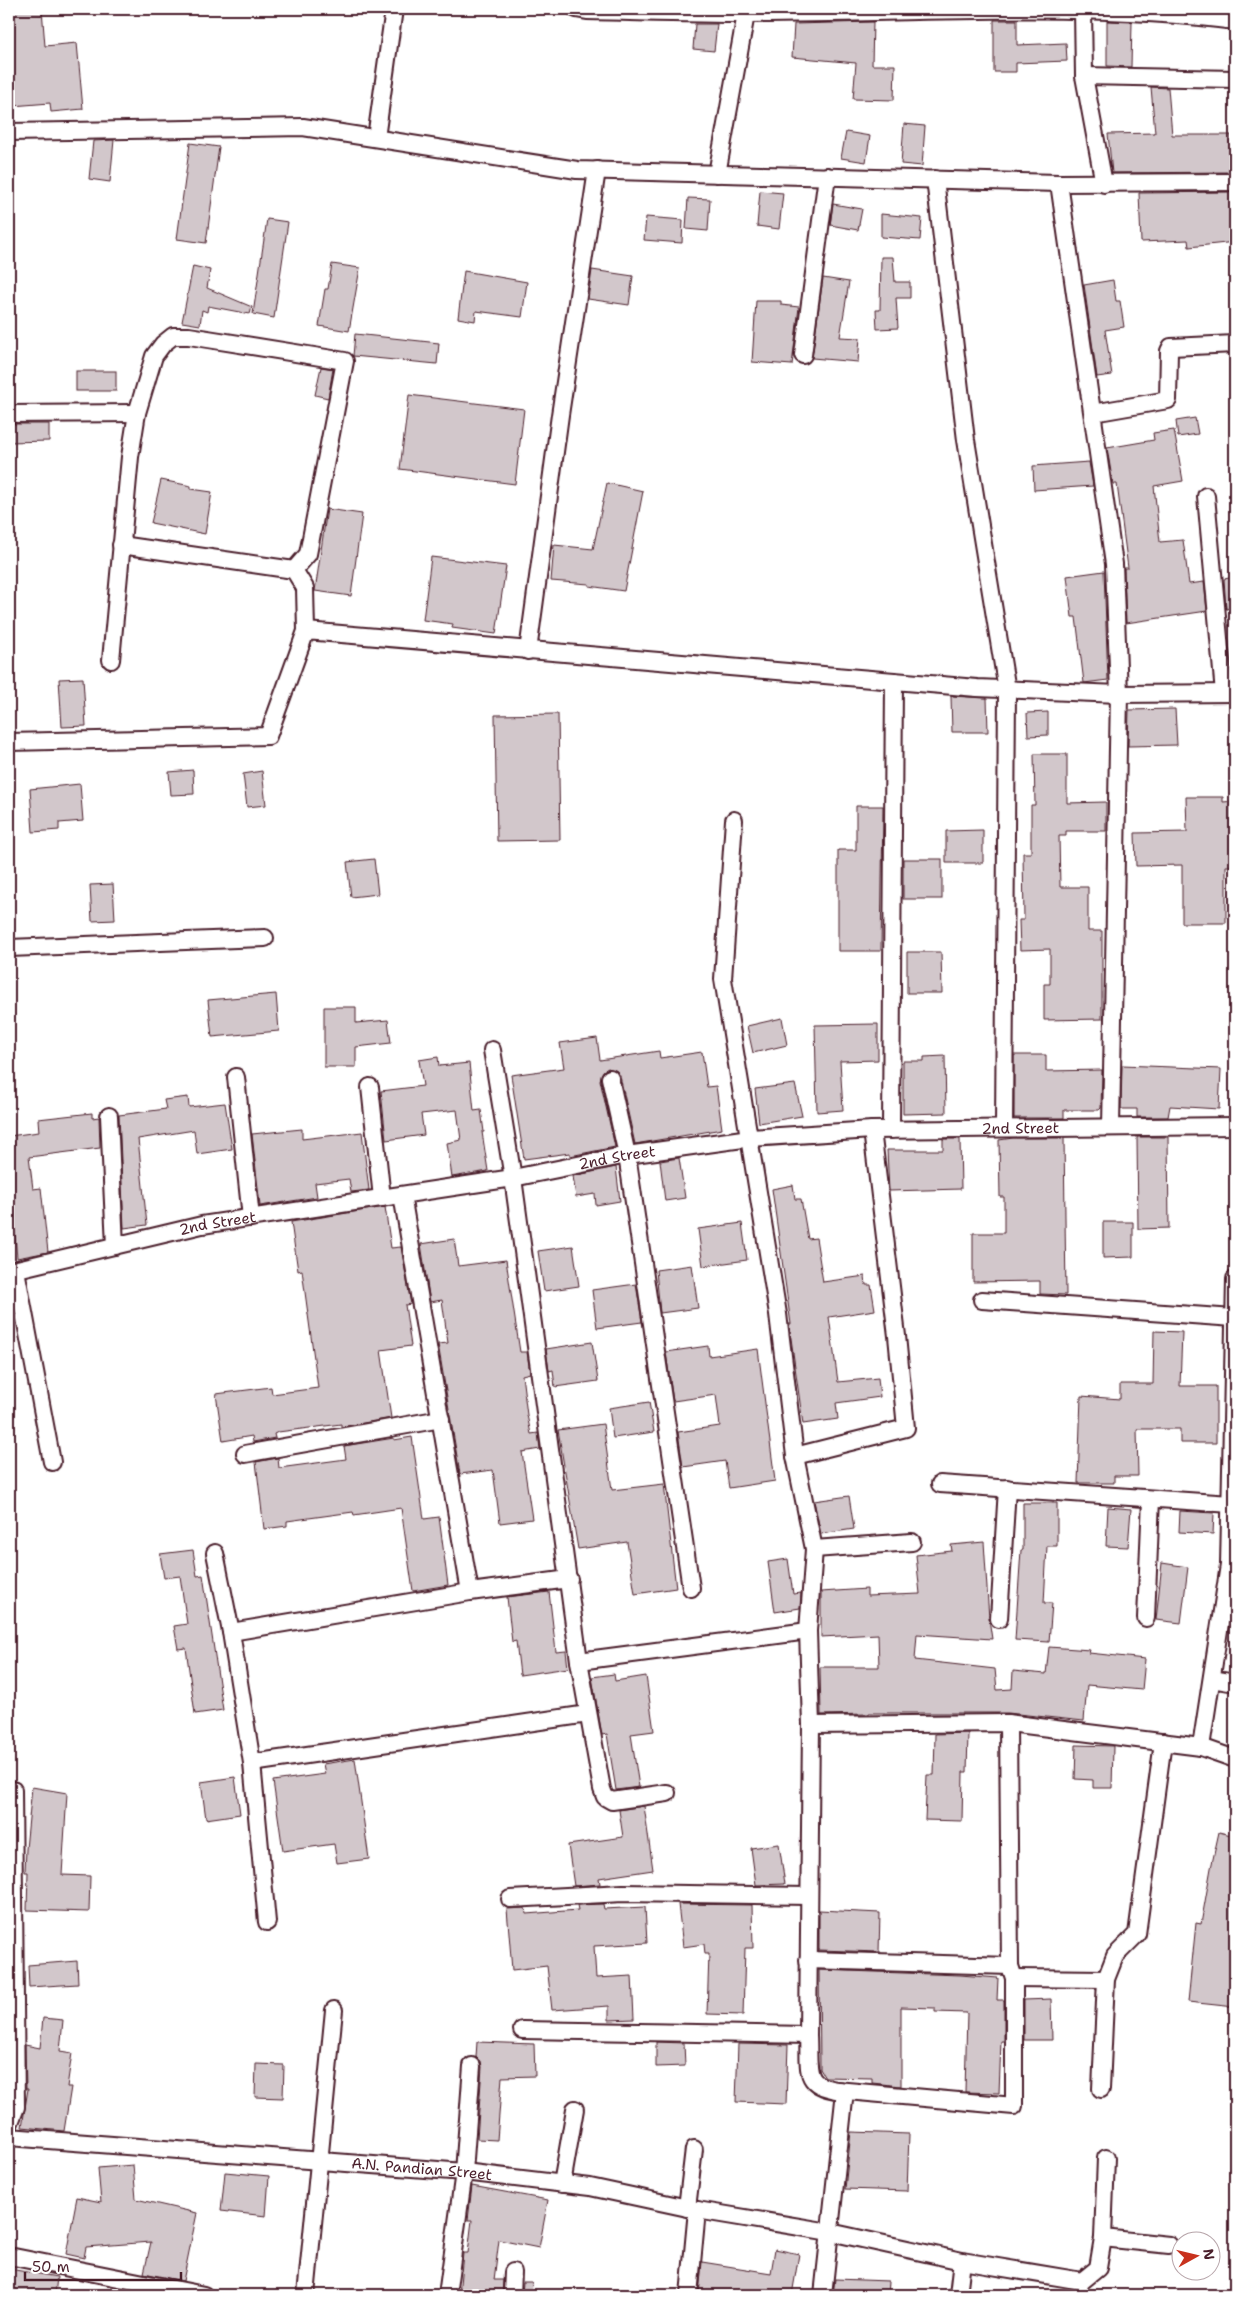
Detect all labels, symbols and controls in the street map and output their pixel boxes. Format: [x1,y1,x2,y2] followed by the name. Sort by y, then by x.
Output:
[981,1118,1059,1139] street label: 2nd Street
[577,1141,657,1175] street label: 2nd Street
[177,1207,257,1240] street label: 2nd Street
[351,2153,493,2185] street label: A.N. Pandian Street
[1172,2232,1222,2282] north arrow
[1199,2247,1219,2261] text: N
[25,2249,181,2281] scale bar
[32,2257,70,2277] text: 50 m

